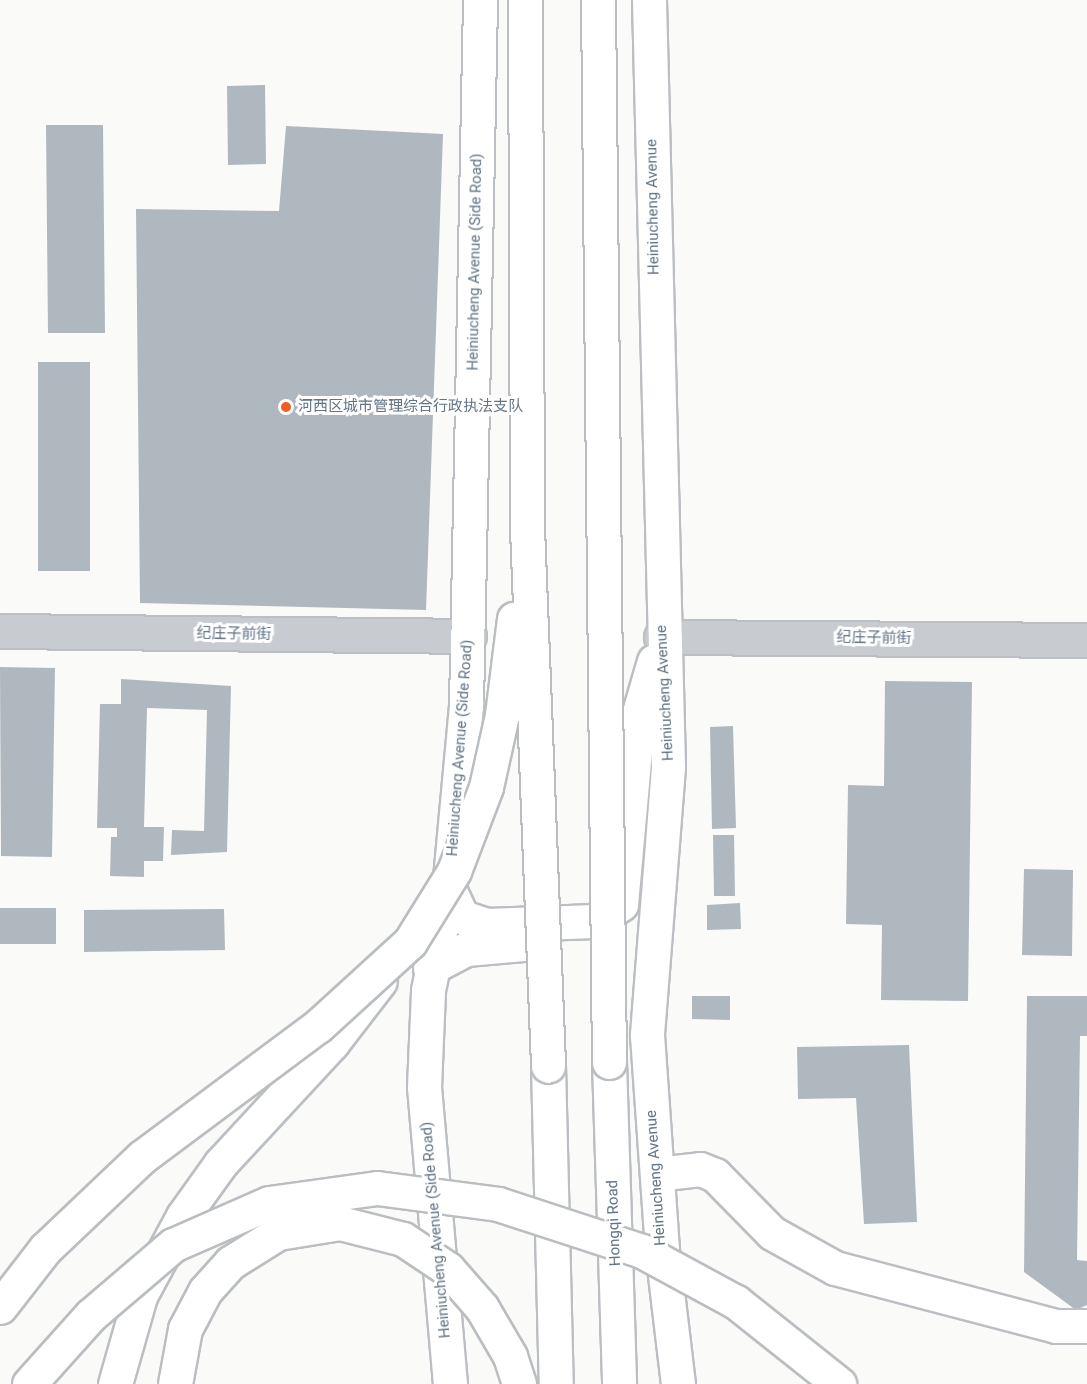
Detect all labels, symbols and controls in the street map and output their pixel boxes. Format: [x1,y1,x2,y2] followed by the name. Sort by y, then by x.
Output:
[643,139,663,275] street label: Heiniucheng Avenue
[464,153,486,371] street label: Heiniucheng Avenue (Side Road)
[298,398,523,416] place label: 河西区城市管理综合行政执法支队
[279,400,293,414] marker: 河西区城市管理综合行政执法支队
[196,624,272,644] street label: 纪庄子前街
[652,625,678,761] street label: Heiniucheng Avenue
[836,628,912,648] street label: 纪庄子前街
[443,639,477,857] street label: Heiniucheng Avenue (Side Road)
[642,1110,670,1246] street label: Heiniucheng Avenue
[418,1121,454,1339] street label: Heiniucheng Avenue (Side Road)
[604,1180,624,1266] street label: Hongqi Road

